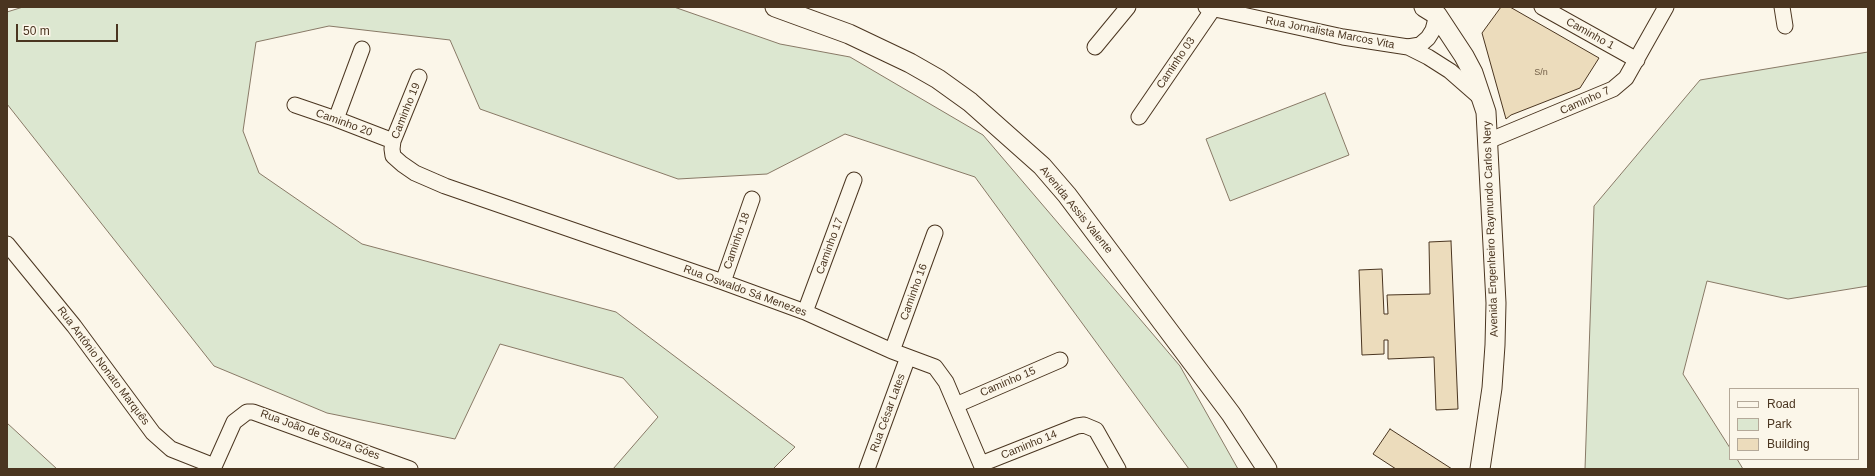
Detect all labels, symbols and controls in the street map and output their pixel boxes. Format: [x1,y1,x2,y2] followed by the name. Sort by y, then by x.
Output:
[1264,14,1396,52] street label: Rua Jornalista Marcos Vita
[1564,15,1616,53] street label: Caminho 1
[18,16,120,42] scale bar
[23,24,50,38] text: 50 m
[1154,35,1198,91] street label: Caminho 03
[1534,68,1548,78] house number: S/n
[389,81,423,141] street label: Caminho 19
[1558,84,1612,118] street label: Caminho 7
[314,107,374,139] street label: Caminho 20
[1481,121,1501,337] street label: Avenida Engenheiro Raymundo Carlos Nery
[1037,164,1115,256] street label: Avenida Assis Valente
[721,211,753,271] street label: Caminho 18
[814,216,846,276] street label: Caminho 17
[898,262,930,322] street label: Caminho 16
[682,263,808,319] street label: Rua Oswaldo Sá Menezes
[54,304,152,428] street label: Rua Antônio Nonato Marquês
[978,364,1038,400] street label: Caminho 15
[868,372,908,454] street label: Rua César Lates
[1729,388,1859,460] legend
[1767,397,1796,411] text: Road
[259,407,381,463] street label: Rua João de Souza Góes
[1767,417,1792,431] text: Park
[999,428,1059,462] street label: Caminho 14
[1767,437,1810,451] text: Building

